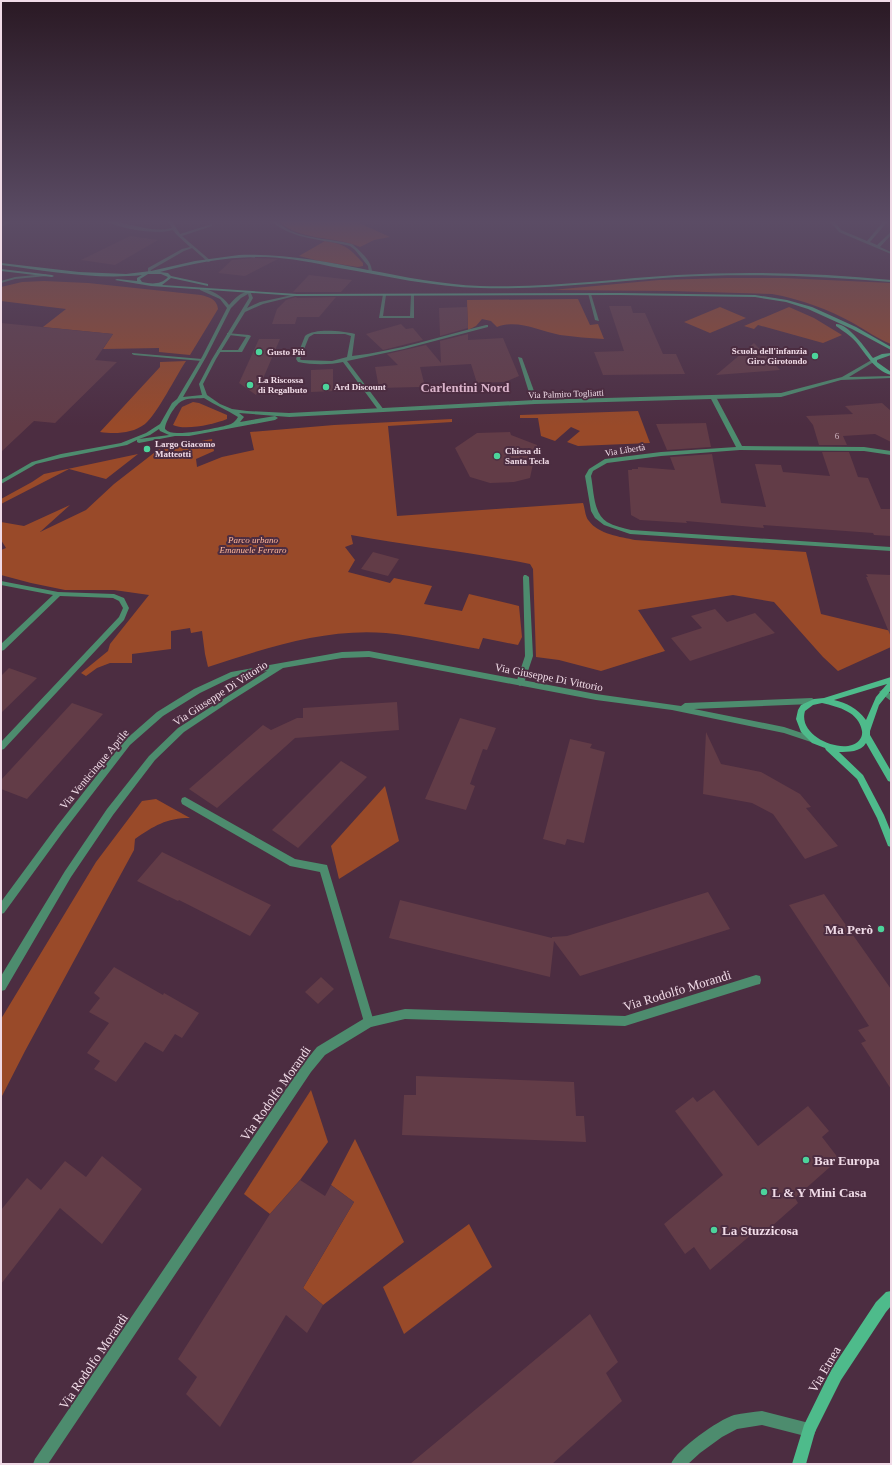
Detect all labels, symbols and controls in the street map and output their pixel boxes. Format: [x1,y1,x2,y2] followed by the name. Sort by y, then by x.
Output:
[732,346,807,366] place label: Scuola dell'infanzia Giro Girotondo
[254,347,264,357] marker: Gusto Più
[267,347,305,357] place label: Gusto Più
[810,351,820,361] marker: Scuola dell'infanzia Giro Girotondo
[258,375,308,395] place label: La Riscossa di Regalbuto
[245,380,255,390] marker: La Riscossa di Regalbuto
[420,380,510,395] district label: Carlentini Nord
[321,382,331,392] marker: Ard Discount
[334,382,386,392] place label: Ard Discount
[528,388,604,400] street label: Via Palmiro Togliatti
[835,431,840,441] house number: 6
[155,439,216,459] place label: Largo Giacomo Matteotti
[604,442,646,458] street label: Via Libertà
[142,444,152,454] marker: Largo Giacomo Matteotti
[505,446,550,466] place label: Chiesa di Santa Tecla
[492,451,502,461] marker: Chiesa di Santa Tecla
[219,535,287,555] park label: Parco urbano Emanuele Ferraro
[171,658,270,728] street label: Via Giuseppe Di Vittorio
[494,661,605,693] street label: Via Giuseppe Di Vittorio
[57,727,131,811] street label: Via Venticinque Aprile
[825,922,873,937] place label: Ma Però
[876,924,886,934] marker: Ma Però
[621,967,733,1014] street label: Via Rodolfo Morandi
[237,1043,314,1143] street label: Via Rodolfo Morandi
[814,1153,880,1168] place label: Bar Europa
[801,1155,811,1165] marker: Bar Europa
[772,1185,867,1200] place label: L & Y Mini Casa
[759,1187,769,1197] marker: L & Y Mini Casa
[722,1223,799,1238] place label: La Stuzzicosa
[709,1225,719,1235] marker: La Stuzzicosa
[56,1310,131,1412] street label: Via Rodolfo Morandi
[805,1343,844,1395] street label: Via Etnea

